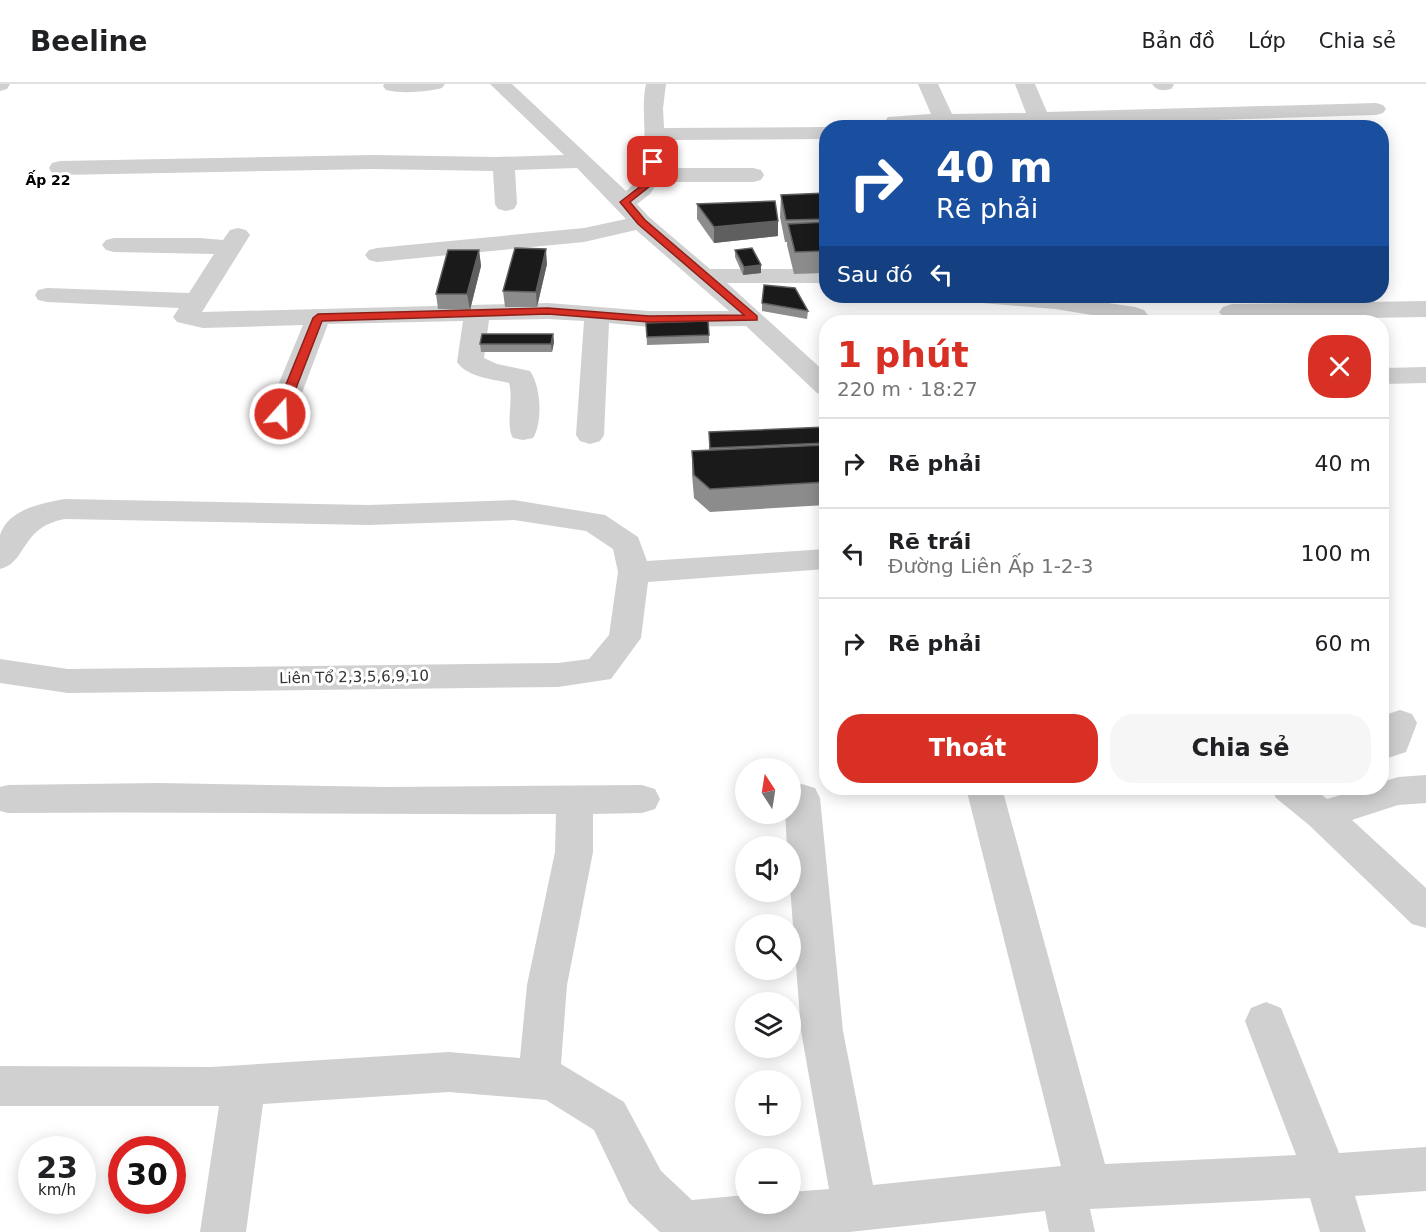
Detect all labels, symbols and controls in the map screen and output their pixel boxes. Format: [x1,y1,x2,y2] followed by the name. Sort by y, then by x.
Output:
[30,25,147,58] text: Beeline
[1141,29,1215,53] text: Bản đồ
[1248,29,1286,53] text: Lớp
[1319,29,1396,53] text: Chia sẻ
[627,136,678,187] pin
[936,143,1053,192] text: 40 m
[837,144,915,222] icon: right
[636,145,669,178] icon: arrive
[25,169,71,188] district label: Ấp 22
[936,193,1038,224] text: Rẽ phải
[925,258,958,291] icon: left
[837,262,913,287] text: Sau đó
[837,334,969,375] text: 1 phút
[1308,335,1371,398] button: close
[837,377,978,401] text: 220 m · 18:27
[248,382,312,446] position arrow
[837,447,870,480] icon: right
[888,451,981,476] text: Rẽ phải
[1315,451,1371,476] text: 40 m
[888,529,971,554] text: Rẽ trái
[837,537,870,570] icon: left
[1301,541,1371,566] text: 100 m
[888,554,1094,578] text: Đường Liên Ấp 1-2-3
[837,627,870,660] icon: right
[888,631,981,656] text: Rẽ phải
[1315,631,1371,656] text: 60 m
[279,667,429,687] street label: Liên Tổ 2,3,5,6,9,10
[837,714,1098,783] button: Thoát
[1110,714,1371,783] button: Chia sẻ
[735,758,801,824] north arrow
[735,758,801,1214] map controls
[735,836,801,902] button: sound
[735,914,801,980] button: search
[735,992,801,1058] button: layers
[735,1070,801,1136] button: +
[108,1136,186,1214] speed limit sign: 30
[735,1148,801,1214] button: −
[36,1150,78,1185] text: 23
[38,1181,76,1199] text: km/h

